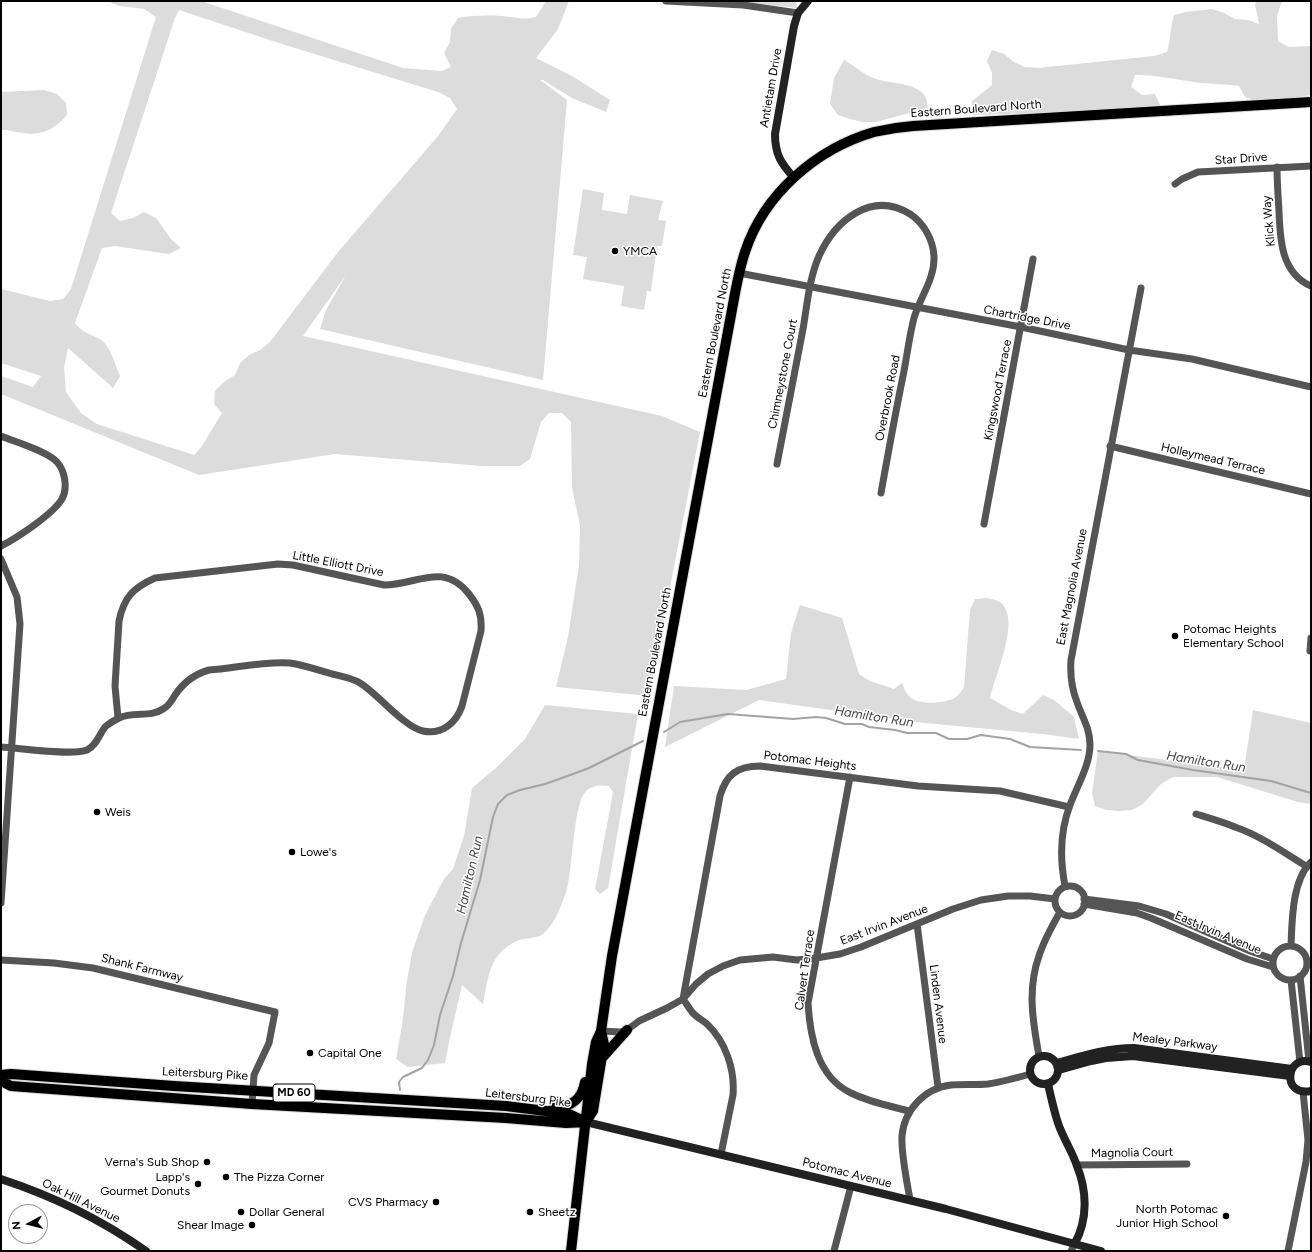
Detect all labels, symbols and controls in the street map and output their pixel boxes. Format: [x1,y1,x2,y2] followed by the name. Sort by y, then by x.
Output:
[757,47,785,129] street label: Antietam Drive
[910,97,1042,121] street label: Eastern Boulevard North
[1214,150,1268,168] street label: Star Drive
[1260,195,1278,247] street label: Klick Way
[623,244,657,258] place label: YMCA
[610,246,620,256] marker: YMCA
[695,267,735,399] street label: Eastern Boulevard North
[982,303,1072,333] street label: Chartridge Drive
[765,318,801,430] street label: Chimneystone Court
[981,338,1015,442] street label: Kingswood Terrace
[873,354,903,442] street label: Overbrook Road
[1159,440,1267,478] street label: Holleymead Terrace
[1054,528,1090,646] street label: East Magnolia Avenue
[291,548,385,580] street label: Little Elliott Drive
[635,586,675,718] street label: Eastern Boulevard North
[1183,622,1284,650] place label: Potomac Heights Elementary School
[1170,631,1180,641] marker: Potomac Heights Elementary School
[833,703,915,731] water label: Hamilton Run
[763,748,857,774] street label: Potomac Heights
[1165,748,1247,776] water label: Hamilton Run
[105,805,131,819] place label: Weis
[92,807,102,817] marker: Weis
[453,834,487,916] water label: Hamilton Run
[300,845,337,859] place label: Lowe's
[287,847,297,857] marker: Lowe's
[838,902,930,948] street label: East Irvin Avenue
[1172,908,1264,958] street label: East Irvin Avenue
[792,929,818,1011] street label: Calvert Terrace
[99,951,185,985] street label: Shank Farmway
[926,964,950,1044] street label: Linden Avenue
[1132,1030,1218,1054] street label: Mealey Parkway
[318,1046,381,1060] place label: Capital One
[305,1048,315,1058] marker: Capital One
[162,1065,248,1083] street label: Leitersburg Pike
[273,1084,315,1102] road number: MD 60
[484,1086,572,1110] street label: Leitersburg Pike
[1091,1145,1173,1161] street label: Magnolia Court
[105,1155,199,1169] place label: Verna's Sub Shop
[801,1155,893,1191] street label: Potomac Avenue
[202,1157,212,1167] marker: Verna's Sub Shop
[100,1170,190,1198] place label: Lapp's Gourmet Donuts
[234,1170,324,1184] place label: The Pizza Corner
[221,1172,231,1182] marker: The Pizza Corner
[40,1176,122,1226] street label: Oak Hill Avenue
[193,1179,203,1189] marker: Lapp's Gourmet Donuts
[348,1195,428,1209] place label: CVS Pharmacy
[431,1197,441,1207] marker: CVS Pharmacy
[1116,1202,1218,1230] place label: North Potomac Junior High School
[8,1204,48,1244] north arrow
[249,1205,324,1219] place label: Dollar General
[538,1205,576,1219] place label: Sheetz
[236,1207,246,1217] marker: Dollar General
[525,1207,535,1217] marker: Sheetz
[1221,1211,1231,1221] marker: North Potomac Junior High School
[177,1218,244,1232] place label: Shear Image
[10,1220,24,1230] text: N
[247,1220,257,1230] marker: Shear Image

